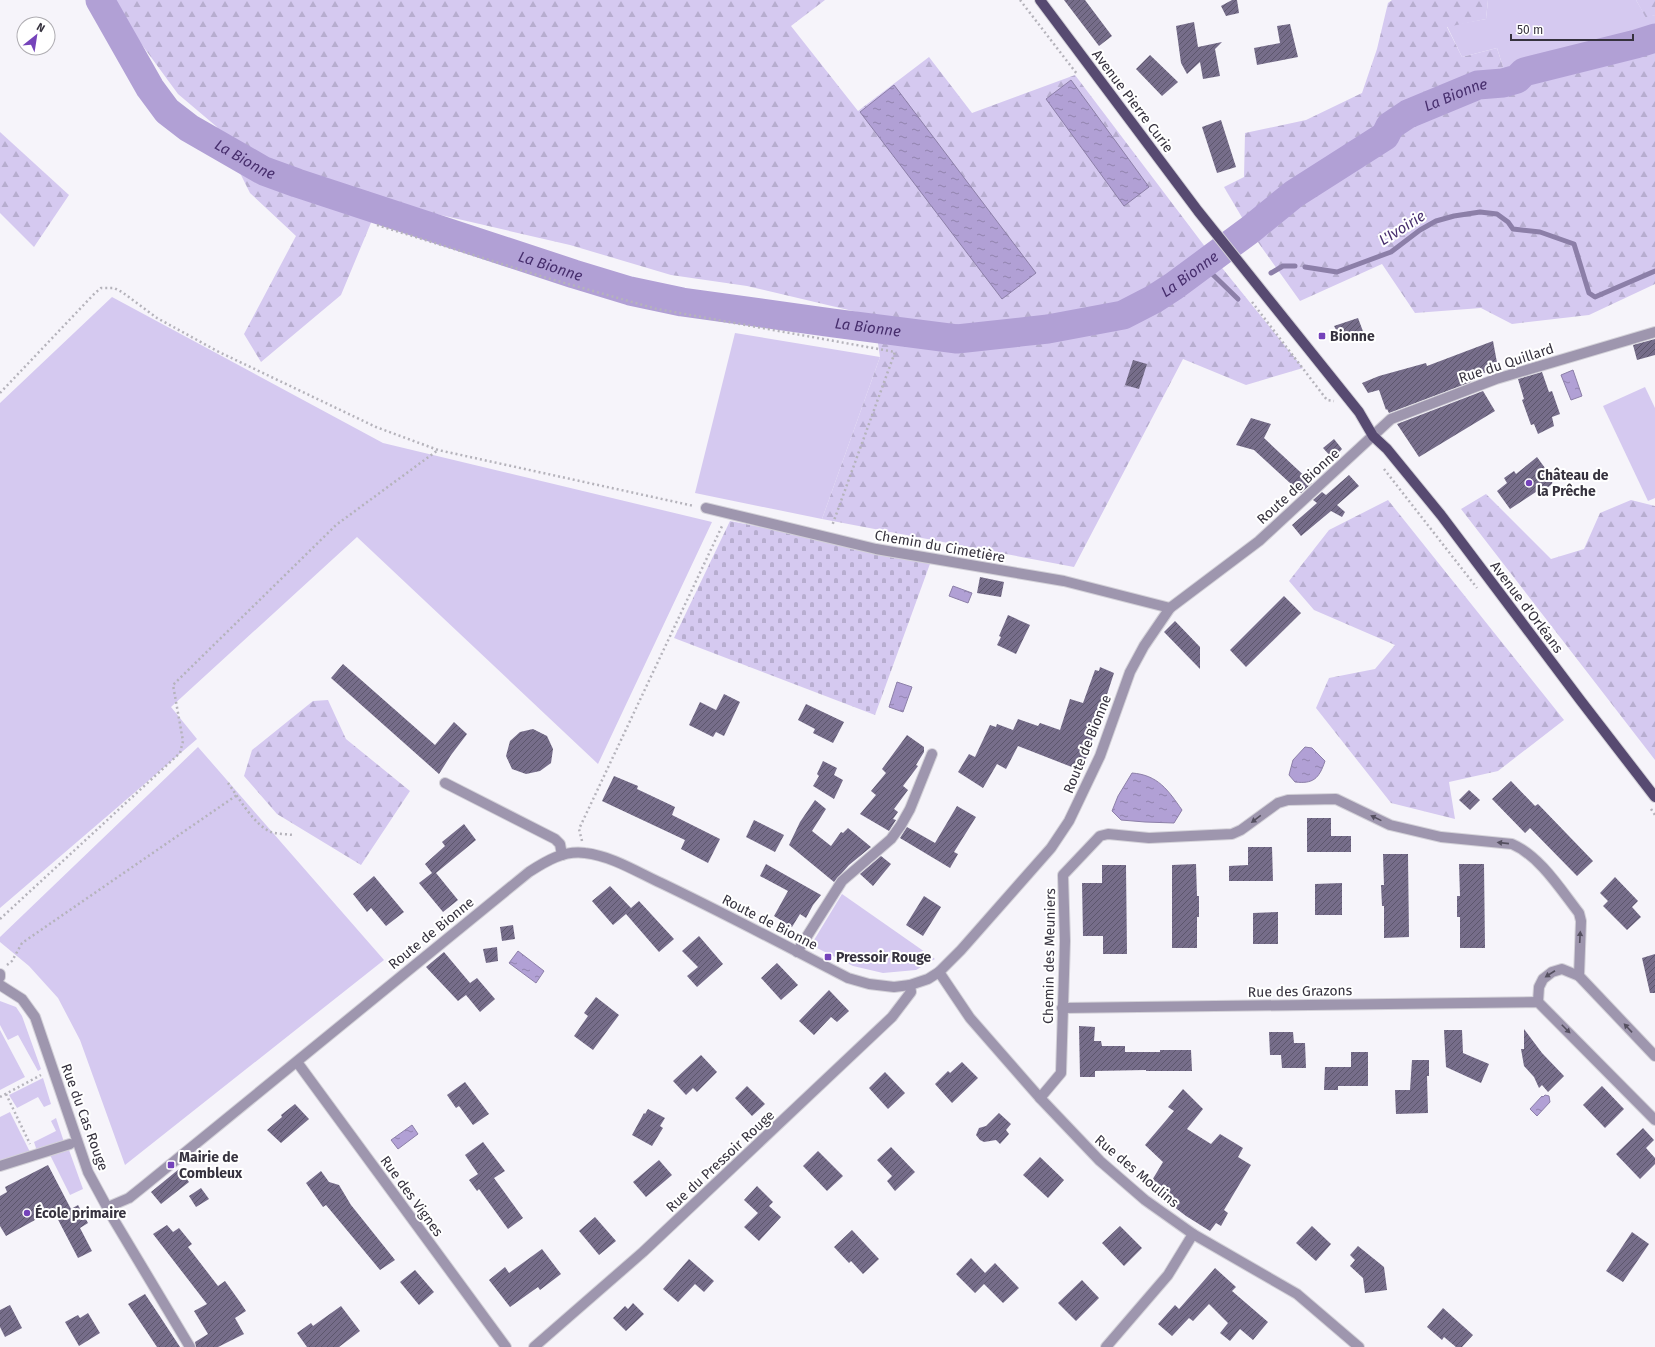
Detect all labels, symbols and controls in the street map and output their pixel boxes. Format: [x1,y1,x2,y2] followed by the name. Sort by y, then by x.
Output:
[16,16,56,56] north arrow
[1511,16,1633,42] scale bar
[34,20,47,35] text: N
[1517,23,1543,37] text: 50 m
[1088,47,1177,156] street label: Avenue Pierre Curie
[1421,75,1488,115] water label: La Bionne
[212,136,278,183] water label: La Bionne
[1376,207,1429,249] water label: L'Ivoirie
[516,247,585,285] water label: La Bionne
[1158,247,1222,301] water label: La Bionne
[834,314,902,341] water label: La Bionne
[1330,328,1375,345] place label: Bionne
[1317,331,1327,341] marker: Bionne
[1456,340,1556,387] street label: Rue du Quillard
[1254,445,1343,528] street label: Route de Bionne
[1537,467,1609,500] place label: Château de la Prêche
[1524,478,1534,488] marker: Château de la Prêche
[873,527,1007,566] street label: Chemin du Cimetière
[1487,558,1567,657] street label: Avenue d'Orléans
[1060,692,1115,796] street label: Route de Bionne
[1251,815,1261,823] one-way arrow
[1370,815,1382,821] one-way arrow
[1497,840,1509,847] one-way arrow
[1040,887,1059,1024] street label: Chemin des Meuniers
[719,891,820,954] street label: Route de Bionne
[385,894,478,973] street label: Route de Bionne
[1577,931,1584,943] one-way arrow
[836,949,932,966] place label: Pressoir Rouge
[823,952,833,962] marker: Pressoir Rouge
[1544,971,1556,978] one-way arrow
[1248,982,1353,1001] street label: Rue des Grazons
[1623,1023,1633,1033] one-way arrow
[1561,1024,1571,1034] one-way arrow
[57,1061,112,1173] street label: Rue du Cas Rouge
[663,1107,778,1216] street label: Rue du Pressoir Rouge
[1091,1131,1182,1212] street label: Rue des Moulins
[179,1149,243,1182] place label: Mairie de Combleux
[377,1153,447,1240] street label: Rue des Vignes
[166,1160,176,1170] marker: Mairie de Combleux
[35,1204,126,1222] place label: École primaire
[22,1208,32,1218] marker: École primaire

